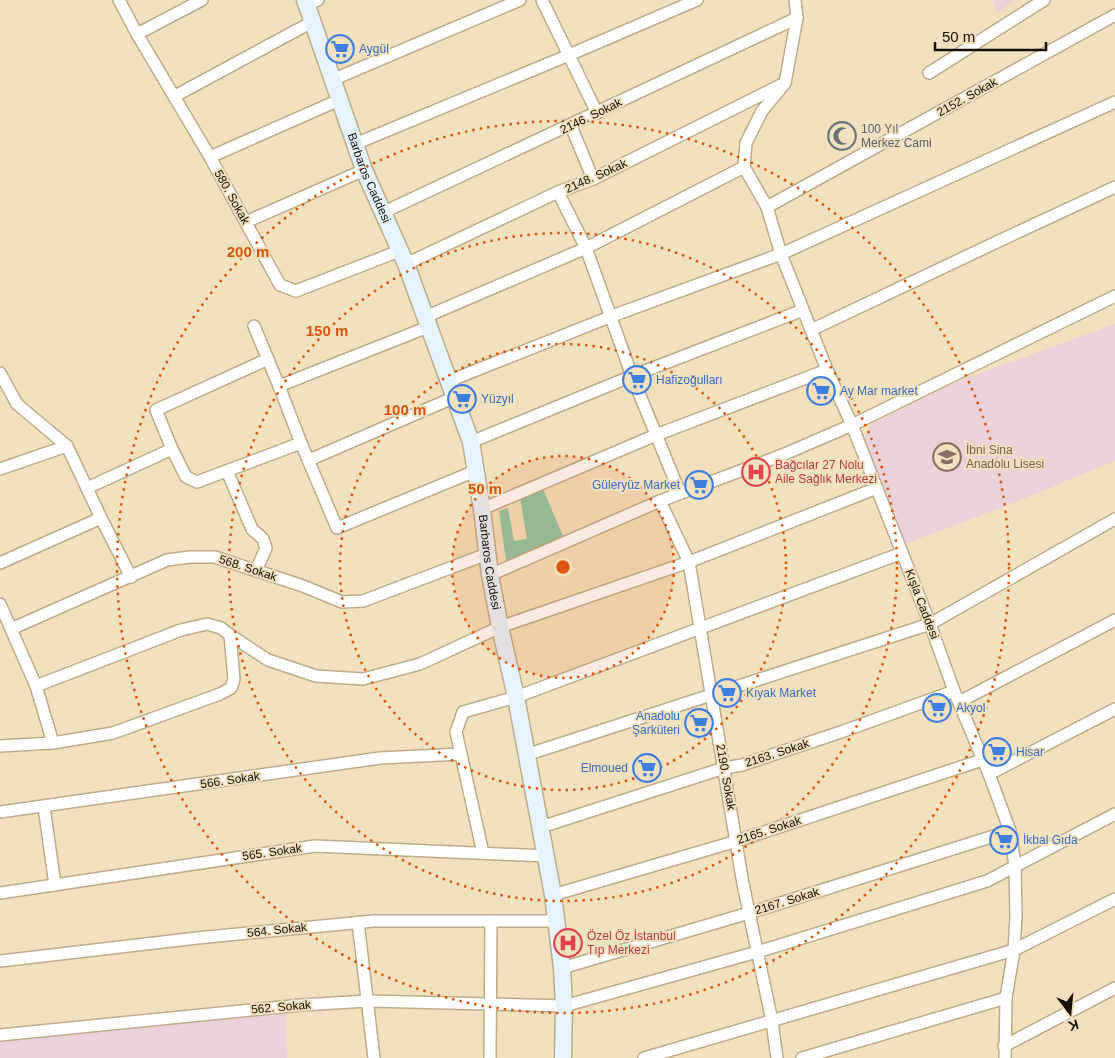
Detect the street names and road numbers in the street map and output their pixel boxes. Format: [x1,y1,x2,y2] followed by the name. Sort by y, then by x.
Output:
[934,74,1000,119] street label: 2152. Sokak
[558,95,625,137] street label: 2146. Sokak
[345,131,394,225] street label: Barbaros Caddesi
[563,156,630,196] street label: 2148. Sokak
[211,167,253,228] street label: 580. Sokak
[476,514,504,611] street label: Barbaros Caddesi
[217,552,280,584] street label: 568. Sokak
[902,567,942,641] street label: Kışla Caddesi
[743,736,812,770] street label: 2163. Sokak
[713,743,739,812] street label: 2190. Sokak
[199,769,262,791] street label: 566. Sokak
[735,813,804,847] street label: 2165. Sokak
[241,841,304,863] street label: 565. Sokak
[753,884,822,917] street label: 2167. Sokak
[246,920,309,940] street label: 564. Sokak
[250,997,313,1017] street label: 562. Sokak

